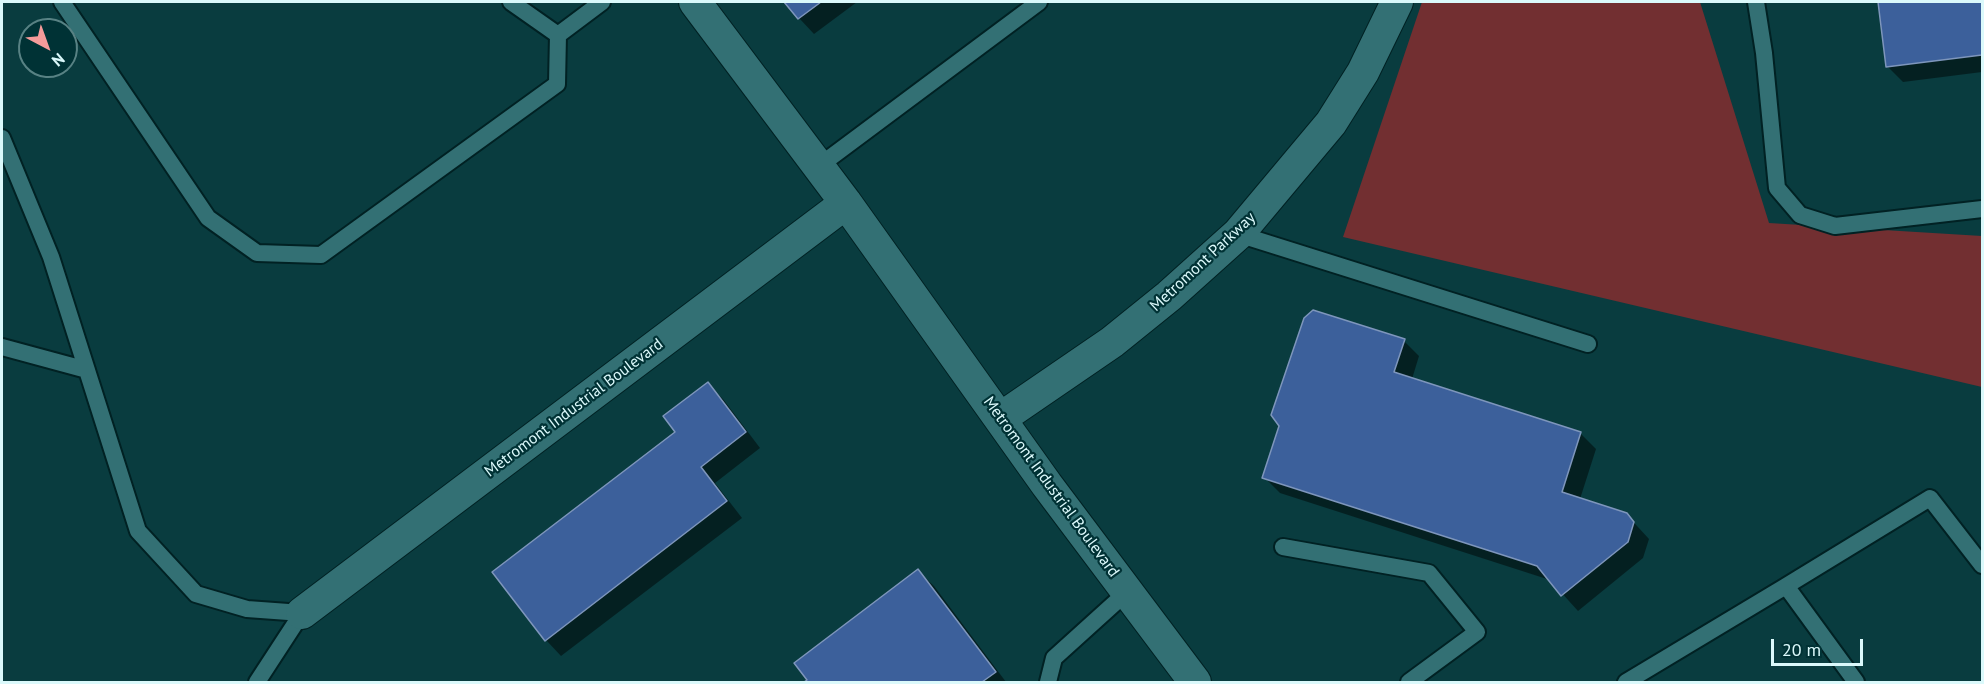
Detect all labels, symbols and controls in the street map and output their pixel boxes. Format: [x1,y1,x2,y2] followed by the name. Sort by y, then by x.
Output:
[18,18,78,78] north arrow
[48,49,69,71] text: N
[1146,208,1260,316] street label: Metromont Parkway
[481,335,667,481] street label: Metromont Industrial Boulevard
[979,393,1123,581] street label: Metromont Industrial Boulevard
[1774,627,1866,665] scale bar
[1782,638,1821,661] text: 20 m

